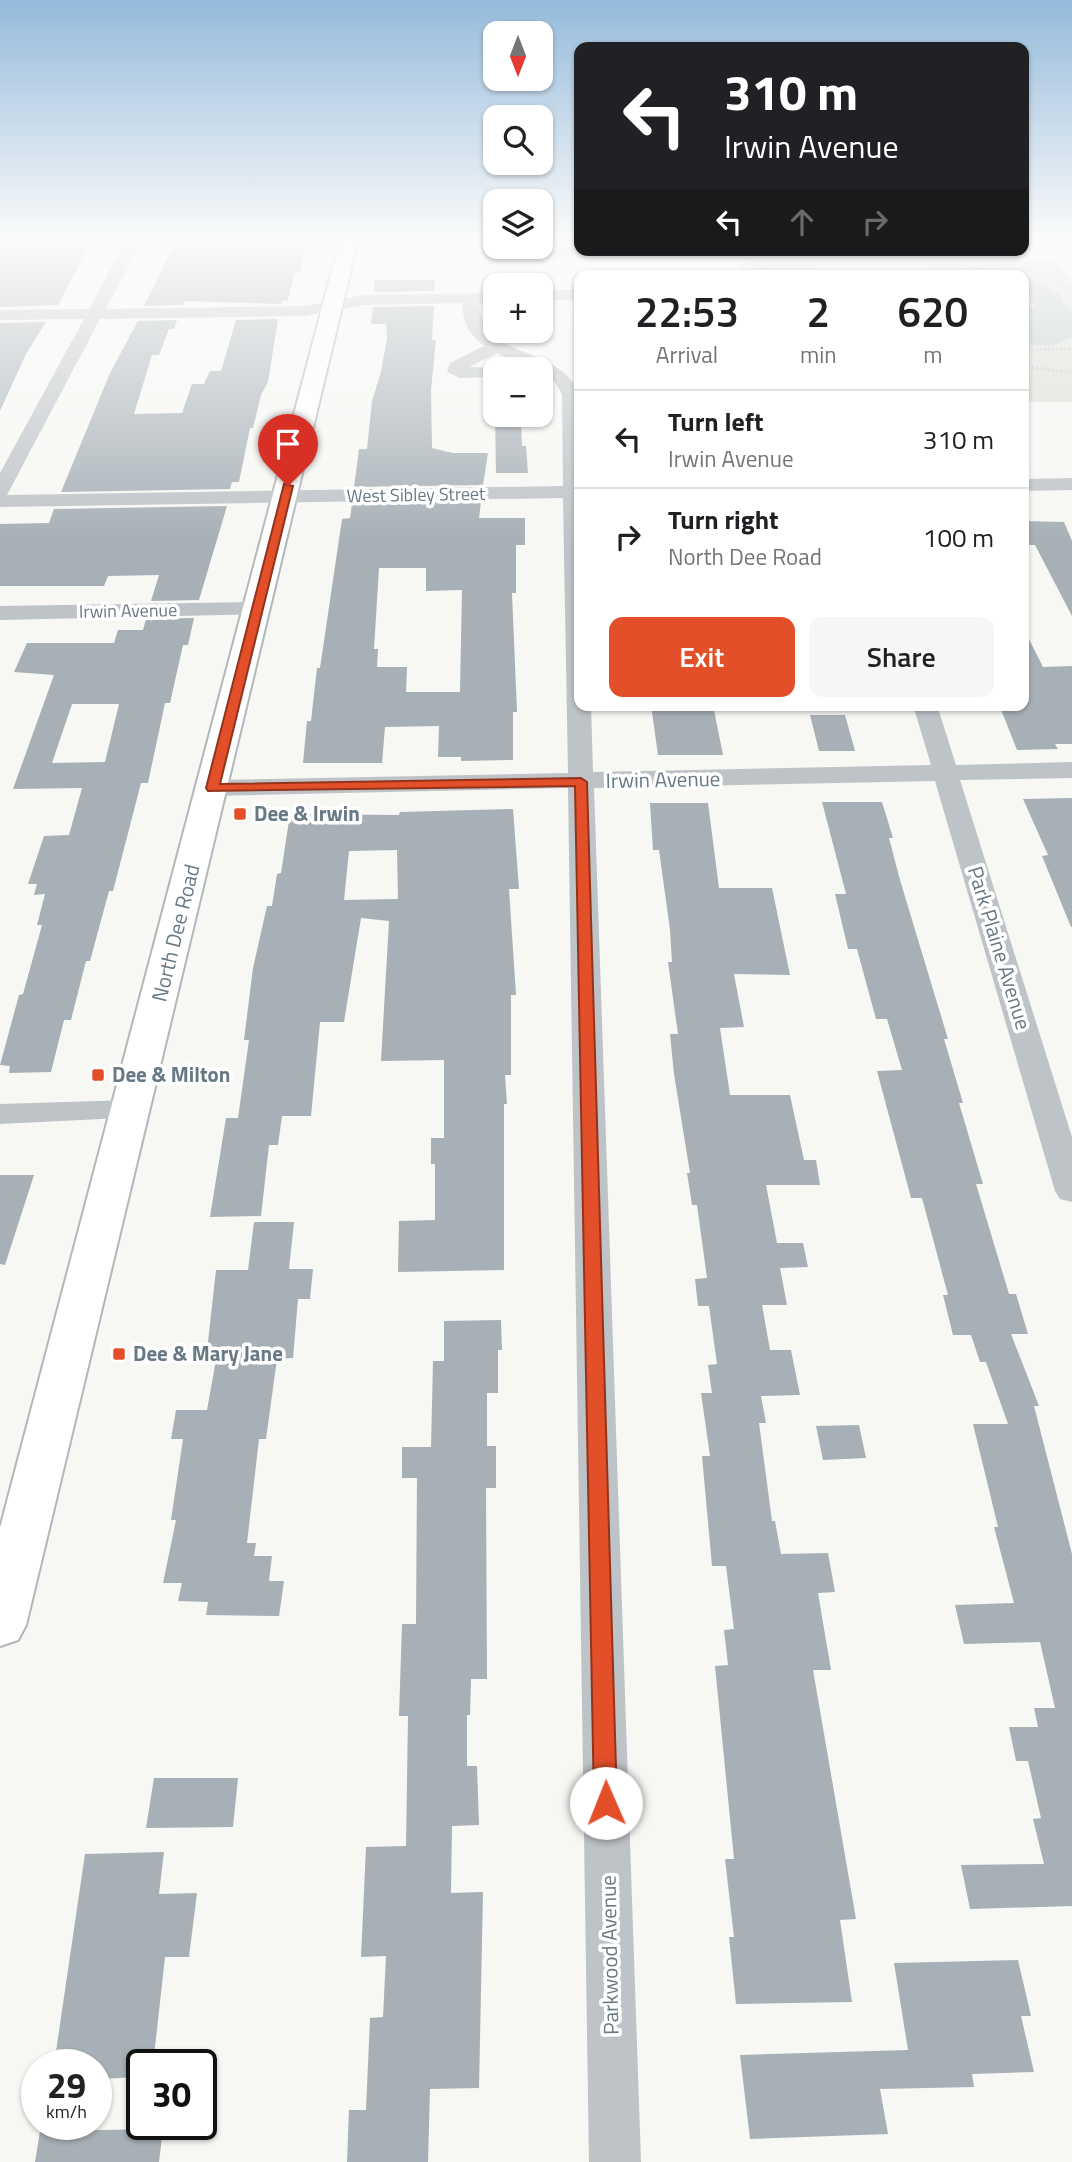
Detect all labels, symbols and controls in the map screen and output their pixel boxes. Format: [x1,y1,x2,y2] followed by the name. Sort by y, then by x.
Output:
[483,21,553,91] north arrow
[483,21,553,427] map controls
[724,54,858,129] text: 310 m
[609,70,700,161] icon: left
[483,105,553,175] button: search
[724,122,899,170] text: Irwin Avenue
[483,189,553,259] button: layers
[710,203,748,241] icon: left
[783,203,821,241] icon: ahead
[856,203,894,241] icon: right
[483,273,553,343] button: +
[635,279,739,343] text: 22:53
[807,279,830,343] text: 2
[898,279,968,343] text: 620
[656,337,718,372] text: Arrival
[800,337,837,372] text: min
[923,337,942,372] text: m
[483,357,553,427] button: −
[668,402,763,441] text: Turn left
[258,414,318,486] pin
[609,420,647,458] icon: left
[923,420,994,459] text: 310 m
[269,425,307,463] icon: arrive
[668,441,794,476] text: Irwin Avenue
[346,480,486,509] street label: West Sibley Street
[668,500,779,539] text: Turn right
[609,518,647,556] icon: right
[923,518,994,557] text: 100 m
[668,539,822,574] text: North Dee Road
[79,596,177,625] street label: Irwin Avenue
[609,617,795,697] button: Exit
[809,617,994,697] button: Share
[605,762,721,796] street label: Irwin Avenue
[254,797,360,829] place label: Dee & Irwin
[232,806,248,822] marker: Dee & Irwin
[143,861,208,1005] street label: North Dee Road
[960,862,1040,1033] street label: Park Plaine Avenue
[112,1058,230,1090] place label: Dee & Milton
[90,1067,106,1083] marker: Dee & Milton
[133,1337,283,1369] place label: Dee & Mary Jane
[111,1346,127,1362] marker: Dee & Mary Jane
[569,1766,643,1840] position arrow
[592,1875,626,2035] street label: Parkwood Avenue
[126,2049,217,2140] speed limit sign: 30
[47,2058,86,2112] text: 29
[46,2098,87,2125] text: km/h

